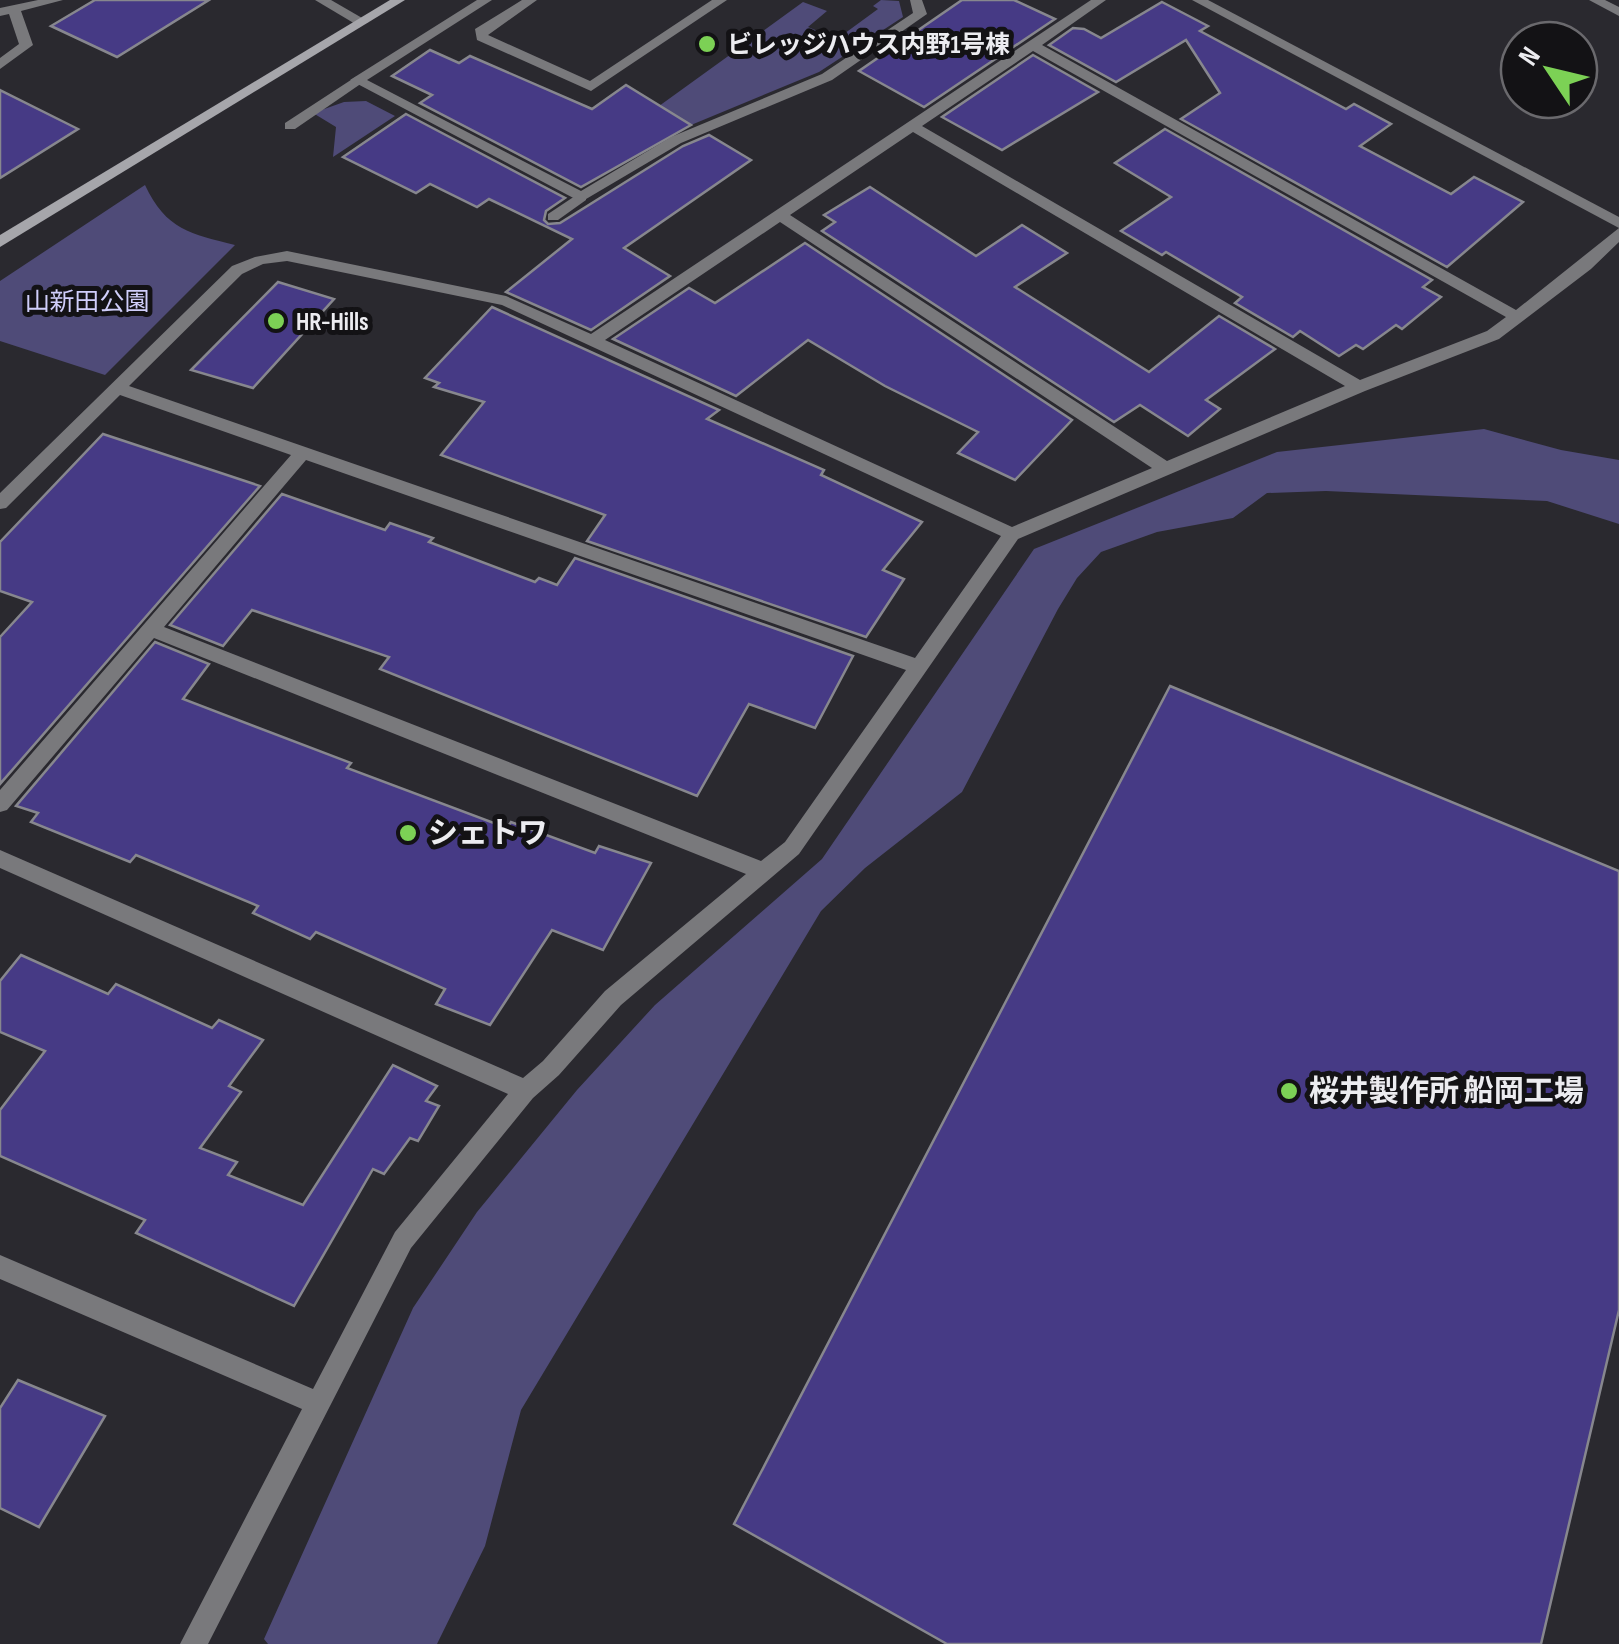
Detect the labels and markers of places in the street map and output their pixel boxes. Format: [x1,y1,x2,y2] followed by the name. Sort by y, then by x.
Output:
[727,30,1010,61] place label: ビレッジハウス内野1号棟
[696,33,718,55] marker: ビレッジハウス内野1号棟
[296,307,369,338] place label: HR-Hills
[265,310,287,332] marker: HR-Hills
[428,816,548,852] place label: シェトワ
[397,822,419,844] marker: シェトワ
[1309,1074,1584,1110] place label: 桜井製作所 船岡工場
[1278,1080,1300,1102] marker: 桜井製作所 船岡工場

